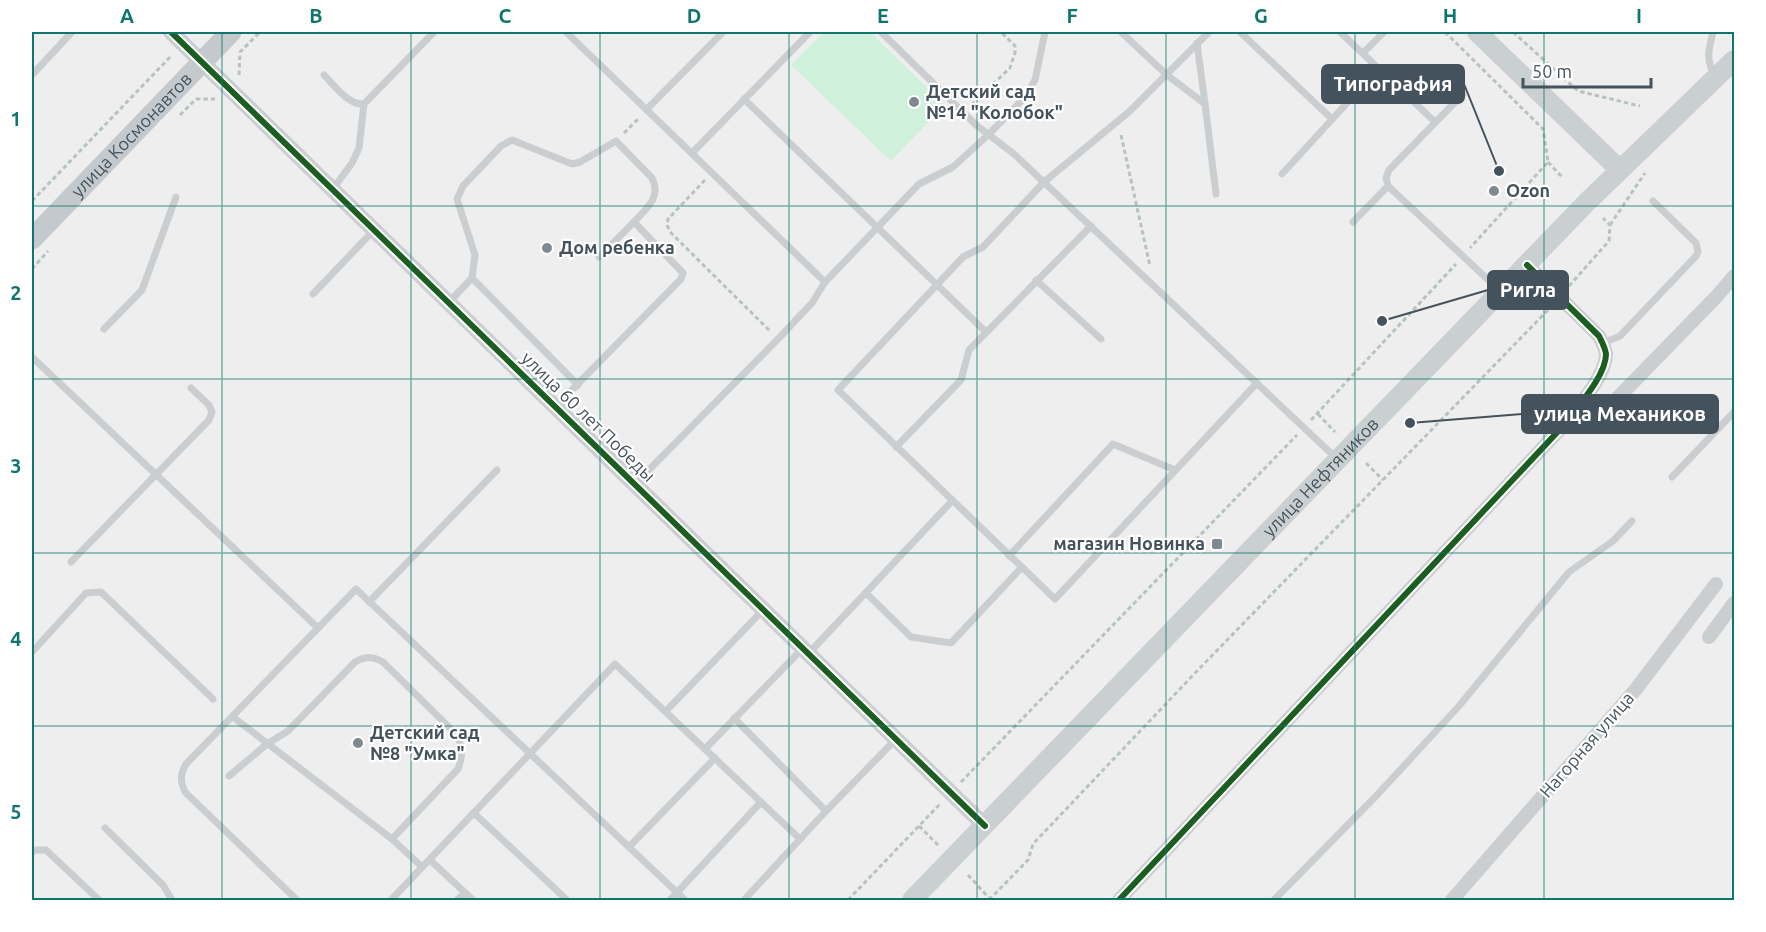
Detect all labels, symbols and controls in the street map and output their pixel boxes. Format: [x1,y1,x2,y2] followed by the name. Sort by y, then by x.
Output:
[120,4,134,27] text: A
[309,4,323,27] text: B
[499,4,512,27] text: C
[687,4,701,27] text: D
[877,4,889,27] text: E
[1066,4,1078,27] text: F
[1254,4,1268,27] text: G
[1443,4,1457,27] text: H
[1636,4,1642,27] text: I
[1523,51,1650,89] scale bar
[1532,61,1572,81] text: 50 m
[1322,65,1464,103] callout: Типография
[67,68,195,201] street label: улица Космонавтов
[1334,72,1452,95] text: Типография
[926,81,1063,122] place label: Детский сад №14 "Колобок"
[907,95,921,109] marker: Детский сад №14 "Колобок"
[10,107,22,130] text: 1
[1506,180,1550,200] place label: Ozon
[1487,184,1501,198] marker: Ozon
[559,237,675,257] place label: Дом ребенка
[540,241,554,255] marker: Дом ребенка
[1488,271,1568,309] callout: Ригла
[1500,278,1556,301] text: Ригла
[10,281,22,304] text: 2
[518,347,660,485] street label: улица 60 лет Победы
[1522,395,1718,433] callout: улица Механиков
[1534,402,1706,425] text: улица Механиков
[1258,413,1382,540] street label: улица Нефтяников
[10,454,22,477] text: 3
[1053,533,1205,553] place label: магазин Новинка
[1210,537,1224,551] marker: магазин Новинка
[10,627,22,650] text: 4
[1535,688,1637,801] street label: Нагорная улица
[370,722,480,763] place label: Детский сад №8 "Умка"
[351,736,365,750] marker: Детский сад №8 "Умка"
[10,800,22,823] text: 5

